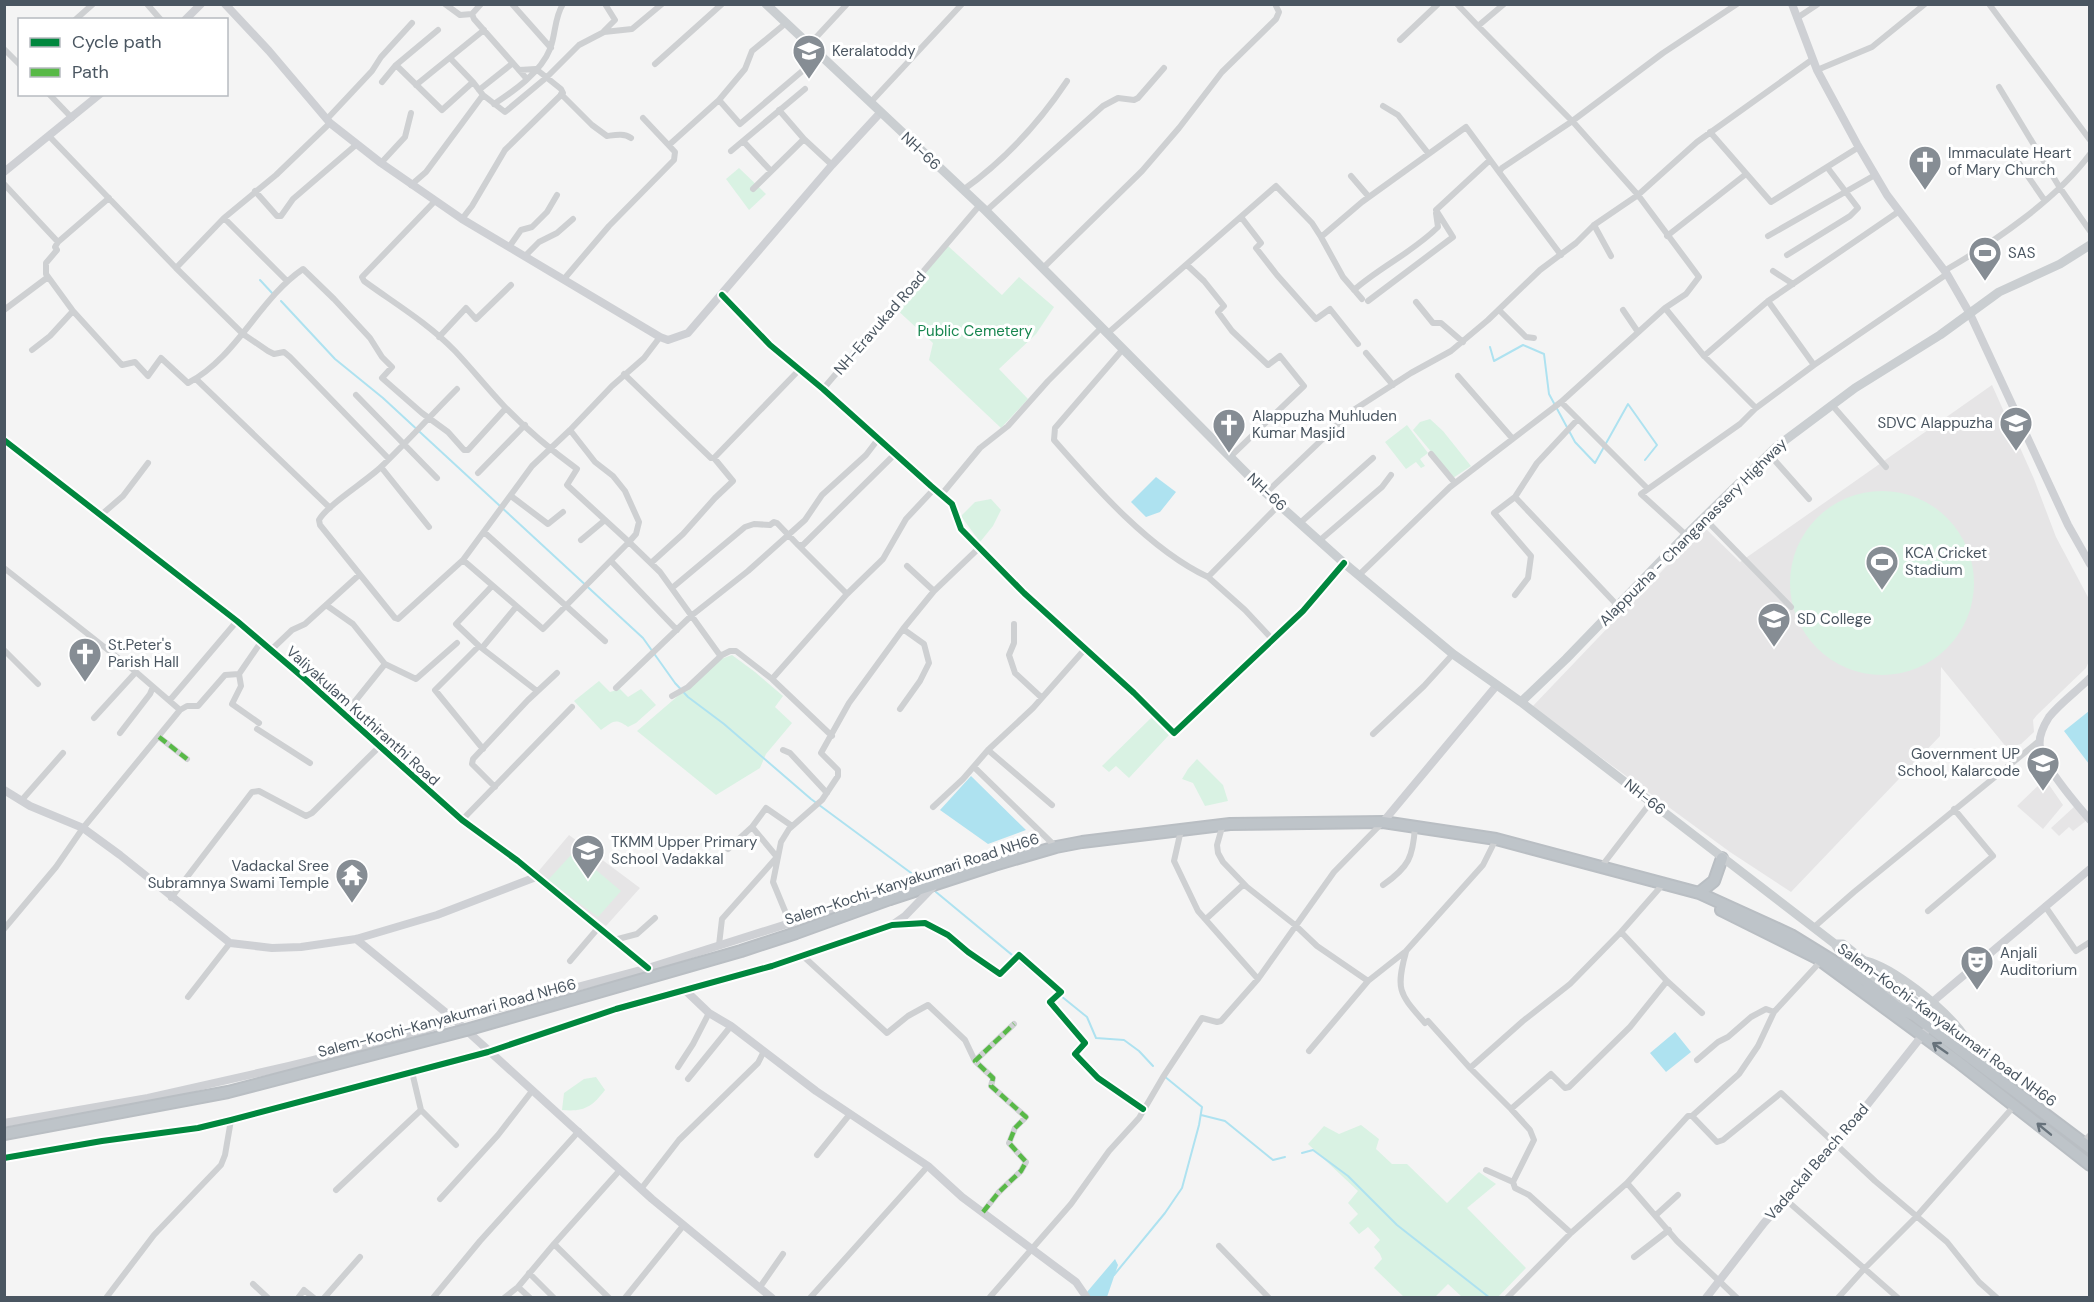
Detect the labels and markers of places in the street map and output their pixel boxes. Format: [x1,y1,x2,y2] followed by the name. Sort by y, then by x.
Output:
[791,33,827,80] school or university icon: Keralatoddy
[832,41,916,61] place label: Keralatoddy
[1948,143,2071,180] place label: Immaculate Heart of Mary Church
[1907,144,1943,191] church icon: Immaculate Heart of Mary Church
[1967,235,2003,282] sports icon: SAS
[2008,243,2036,263] place label: SAS
[1998,405,2034,452] school or university icon: SDVC Alappuzha
[1252,406,1397,443] place label: Alappuzha Muhluden Kumar Masjid
[1211,407,1247,454] church icon: Alappuzha Muhluden Kumar Masjid
[1878,413,1993,433] place label: SDVC Alappuzha
[1905,543,1987,580] place label: KCA Cricket Stadium
[1864,544,1900,591] sports icon: KCA Cricket Stadium
[1756,601,1792,648] school or university icon: SD College
[1797,609,1871,629] place label: SD College
[108,635,179,672] place label: St.Peter's Parish Hall
[67,636,103,683] church icon: St.Peter's Parish Hall
[1897,744,2020,781] place label: Government UP School, Kalarcode
[2025,745,2061,792] school or university icon: Government UP School, Kalarcode
[611,832,758,869] place label: TKMM Upper Primary School Vadakkal
[570,833,606,880] school or university icon: TKMM Upper Primary School Vadakkal
[148,856,329,893] place label: Vadackal Sree Subramnya Swami Temple
[334,857,370,904] temple icon: Vadackal Sree Subramnya Swami Temple
[2000,943,2077,980] place label: Anjali Auditorium
[1959,944,1995,991] theatre icon: Anjali Auditorium

